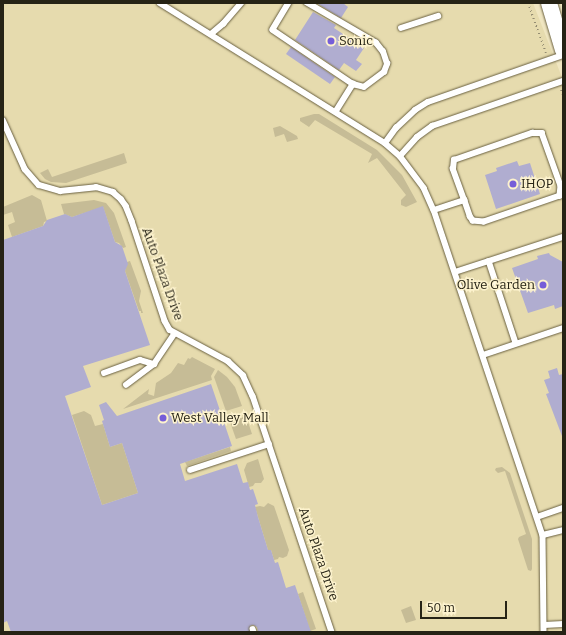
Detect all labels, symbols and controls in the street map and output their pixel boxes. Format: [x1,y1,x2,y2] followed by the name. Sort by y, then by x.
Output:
[339,33,373,49] place label: Sonic
[326,36,336,46] marker: Sonic
[521,176,553,192] place label: IHOP
[508,179,518,189] marker: IHOP
[138,225,186,323] street label: Auto Plaza Drive
[457,277,535,293] place label: Olive Garden
[538,280,548,290] marker: Olive Garden
[171,410,269,426] place label: West Valley Mall
[158,413,168,423] marker: West Valley Mall
[295,505,341,603] street label: Auto Plaza Drive
[422,593,509,619] scale bar
[427,601,455,615] text: 50 m

